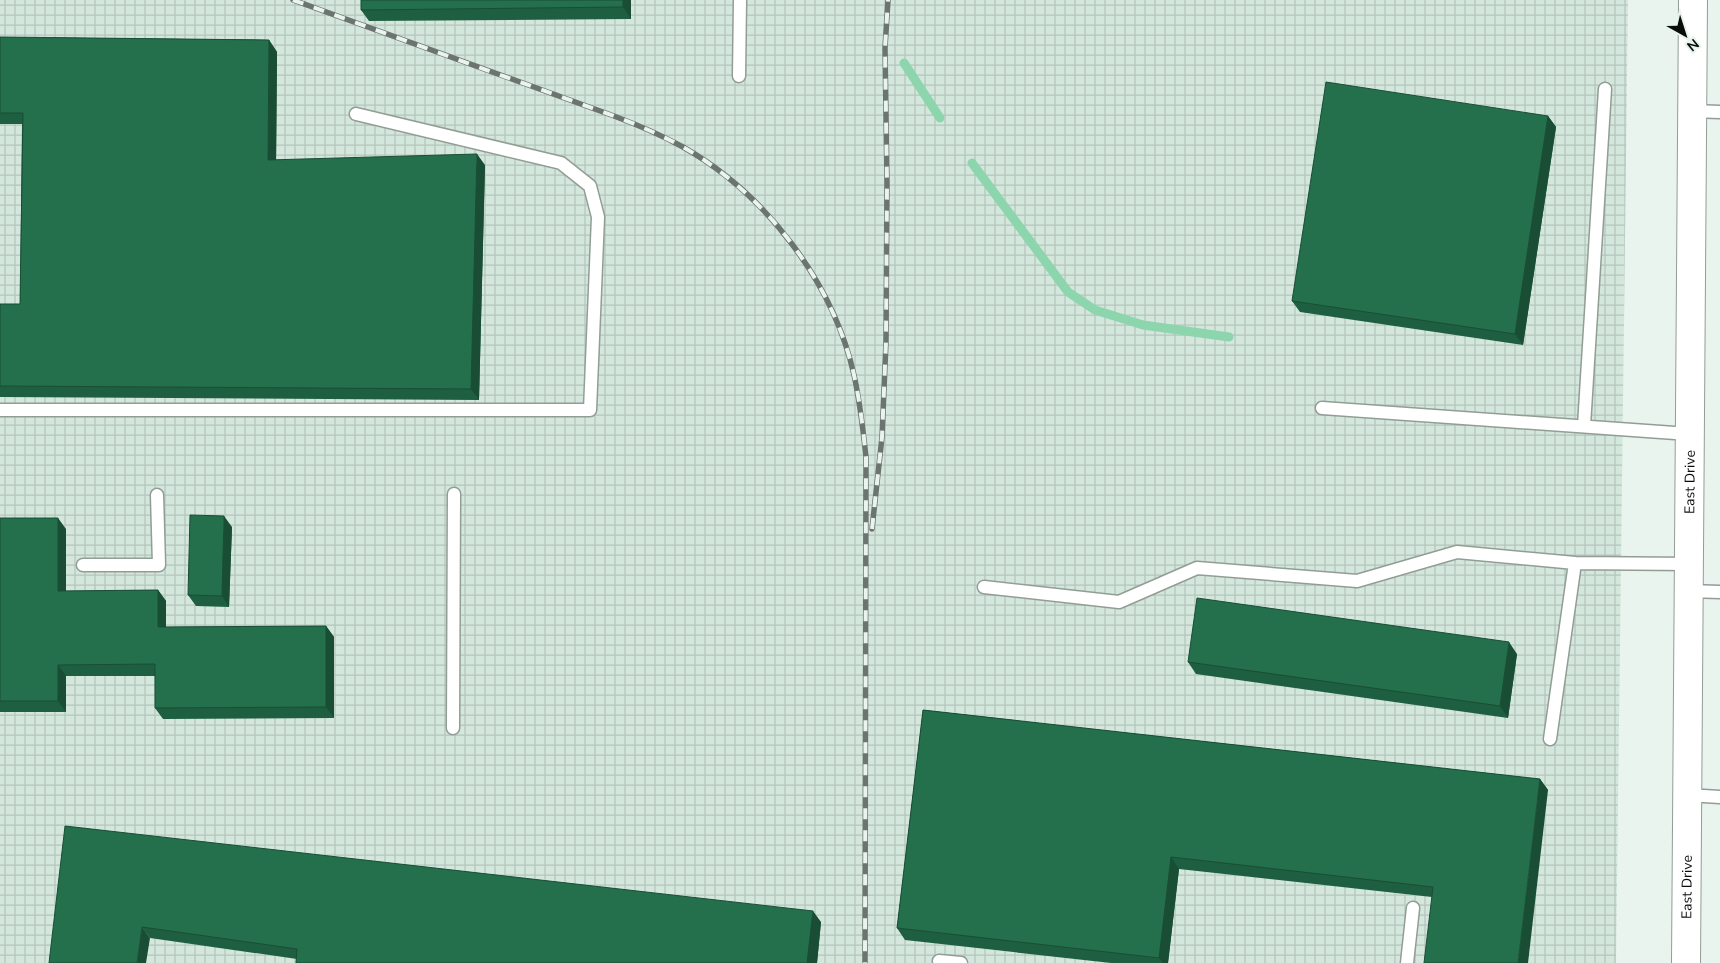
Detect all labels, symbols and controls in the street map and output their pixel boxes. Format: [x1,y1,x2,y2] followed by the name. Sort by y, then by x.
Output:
[1660,10,1710,60] north arrow
[1683,34,1703,55] text: N
[1680,450,1699,514] street label: East Drive
[1677,855,1696,919] street label: East Drive

